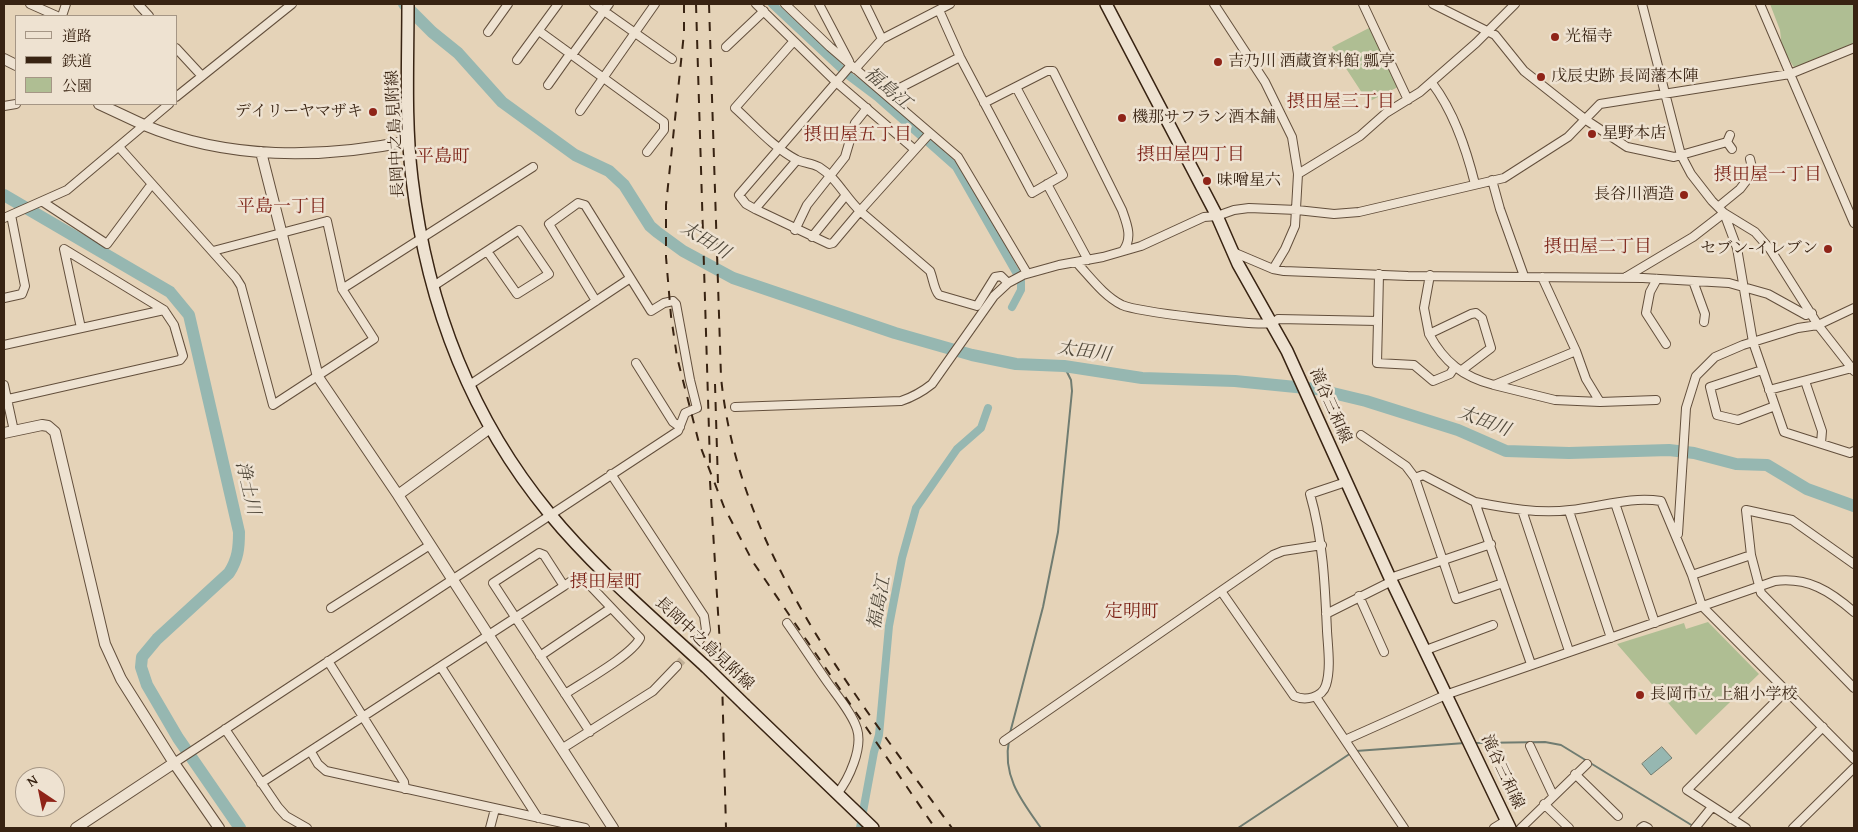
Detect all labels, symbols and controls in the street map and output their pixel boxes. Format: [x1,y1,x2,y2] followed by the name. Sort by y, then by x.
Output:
[15,15,178,105] legend
[62,25,92,46] text: 道路
[1565,27,1613,47] place label: 光福寺
[1549,31,1561,43] marker: 光福寺
[62,50,92,71] text: 鉄道
[1228,52,1395,72] place label: 吉乃川 酒蔵資料館 瓢亭
[1212,56,1224,68] marker: 吉乃川 酒蔵資料館 瓢亭
[859,63,915,115] water label: 福島江
[1551,67,1699,87] place label: 戊辰史跡 長岡藩本陣
[383,70,409,198] street label: 長岡中之島見附線
[1535,71,1547,83] marker: 戊辰史跡 長岡藩本陣
[62,75,92,96] text: 公園
[1287,91,1395,113] district label: 摂田屋三丁目
[235,102,363,122] place label: デイリーヤマザキ
[367,106,379,118] marker: デイリーヤマザキ
[1132,108,1276,128] place label: 機那サフラン酒本舗
[1116,112,1128,124] marker: 機那サフラン酒本舗
[804,124,912,146] district label: 摂田屋五丁目
[1602,124,1666,144] place label: 星野本店
[1586,128,1598,140] marker: 星野本店
[1137,144,1245,166] district label: 摂田屋四丁目
[416,146,470,168] district label: 平島町
[1714,164,1822,186] district label: 摂田屋一丁目
[1217,171,1281,191] place label: 味噌星六
[1201,175,1213,187] marker: 味噌星六
[1594,185,1674,205] place label: 長谷川酒造
[1678,189,1690,201] marker: 長谷川酒造
[237,196,327,218] district label: 平島一丁目
[676,218,734,264] water label: 太田川
[1544,236,1652,258] district label: 摂田屋二丁目
[1701,239,1818,259] place label: セブン-イレブン
[1822,243,1834,255] marker: セブン-イレブン
[1056,338,1112,366] water label: 太田川
[1305,366,1355,446] street label: 滝谷三和線
[1455,402,1513,442] water label: 太田川
[230,459,264,517] water label: 浄土川
[570,571,642,593] district label: 摂田屋町
[864,574,896,632] water label: 福島江
[651,593,757,695] street label: 長岡中之島見附線
[1105,601,1159,623] district label: 定明町
[1650,685,1798,705] place label: 長岡市立 上組小学校
[1634,689,1646,701] marker: 長岡市立 上組小学校
[1476,732,1528,812] street label: 滝谷三和線
[15,767,65,817] north arrow
[23,769,42,791] text: N

